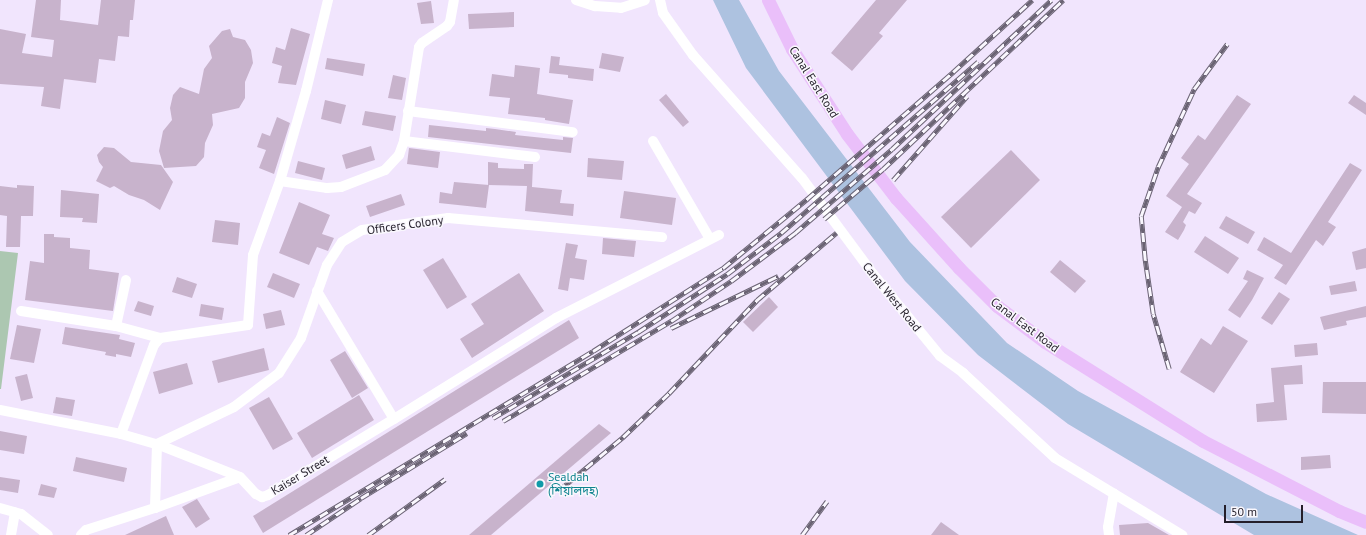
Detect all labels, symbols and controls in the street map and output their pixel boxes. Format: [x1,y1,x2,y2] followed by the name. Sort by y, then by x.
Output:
[786,43,842,121] street label: Canal East Road
[366,213,444,237] street label: Officers Colony
[860,259,924,335] street label: Canal West Road
[988,295,1062,355] street label: Canal East Road
[268,452,332,498] street label: Kaiser Street
[548,470,599,498] place label: Sealdah (শিয়ালদহ)
[535,479,545,489] marker: Sealdah (শিয়ালদহ)
[1226,497,1305,523] scale bar
[1231,504,1257,519] text: 50 m

